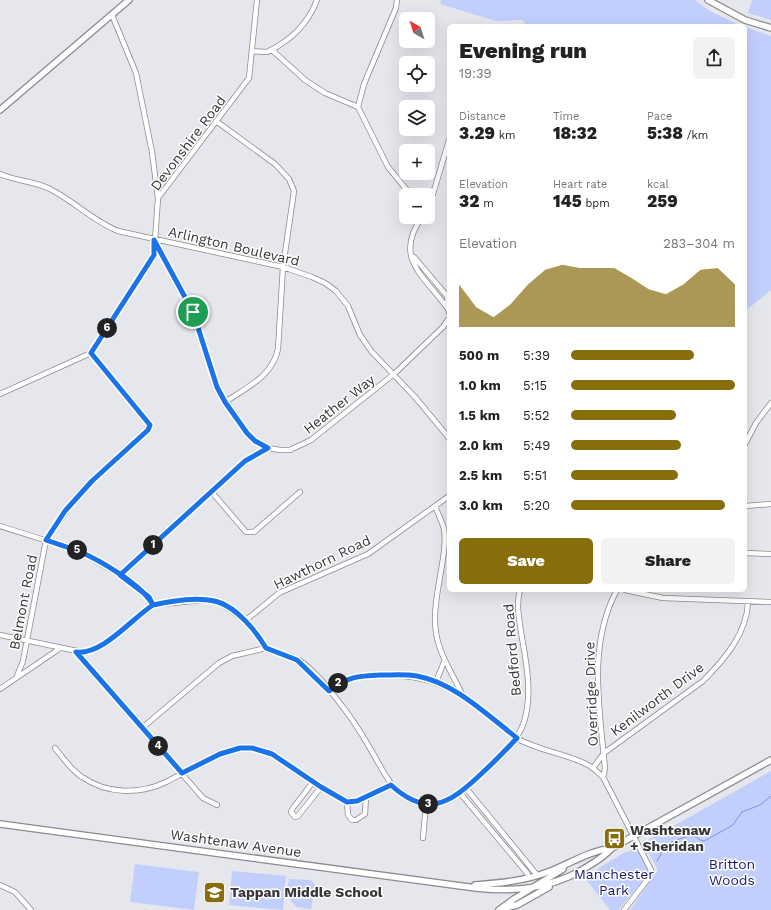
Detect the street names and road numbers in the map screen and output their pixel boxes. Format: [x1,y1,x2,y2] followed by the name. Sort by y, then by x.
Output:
[147,92,229,194] street label: Devonshire Road
[167,223,301,269] street label: Arlington Boulevard
[300,371,378,437] street label: Heather Way
[271,532,373,592] street label: Hawthorn Road
[6,553,40,651] street label: Belmont Road
[500,603,524,697] street label: Bedford Road
[581,641,601,747] street label: Overridge Drive
[607,659,707,739] street label: Kenilworth Drive
[169,826,303,860] street label: Washtenaw Avenue

